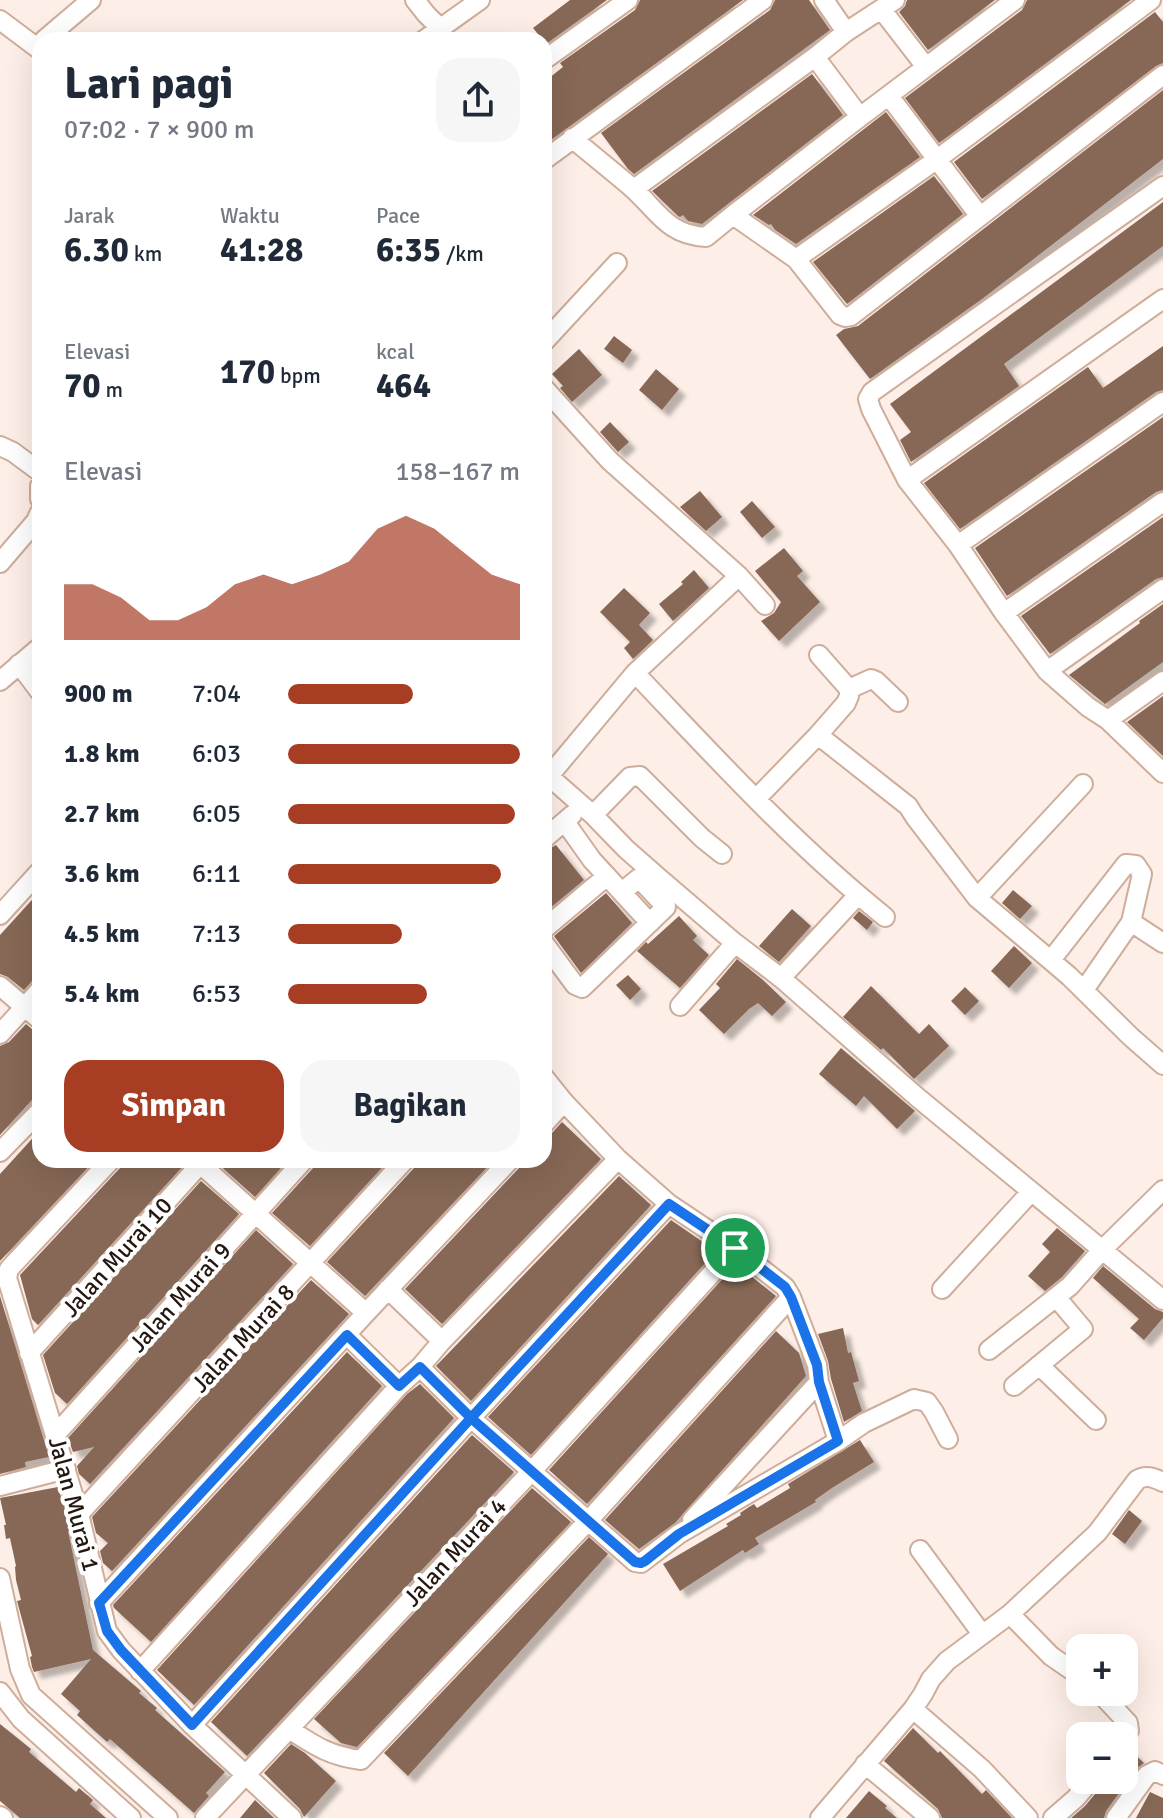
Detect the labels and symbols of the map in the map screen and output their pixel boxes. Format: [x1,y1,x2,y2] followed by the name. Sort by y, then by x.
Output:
[55,1191,179,1323] street label: Jalan Murai 10
[701,1214,769,1282] pin
[123,1236,237,1358] street label: Jalan Murai 9
[185,1277,301,1399] street label: Jalan Murai 8
[42,1433,106,1575] street label: Jalan Murai 1
[397,1491,513,1613] street label: Jalan Murai 4

